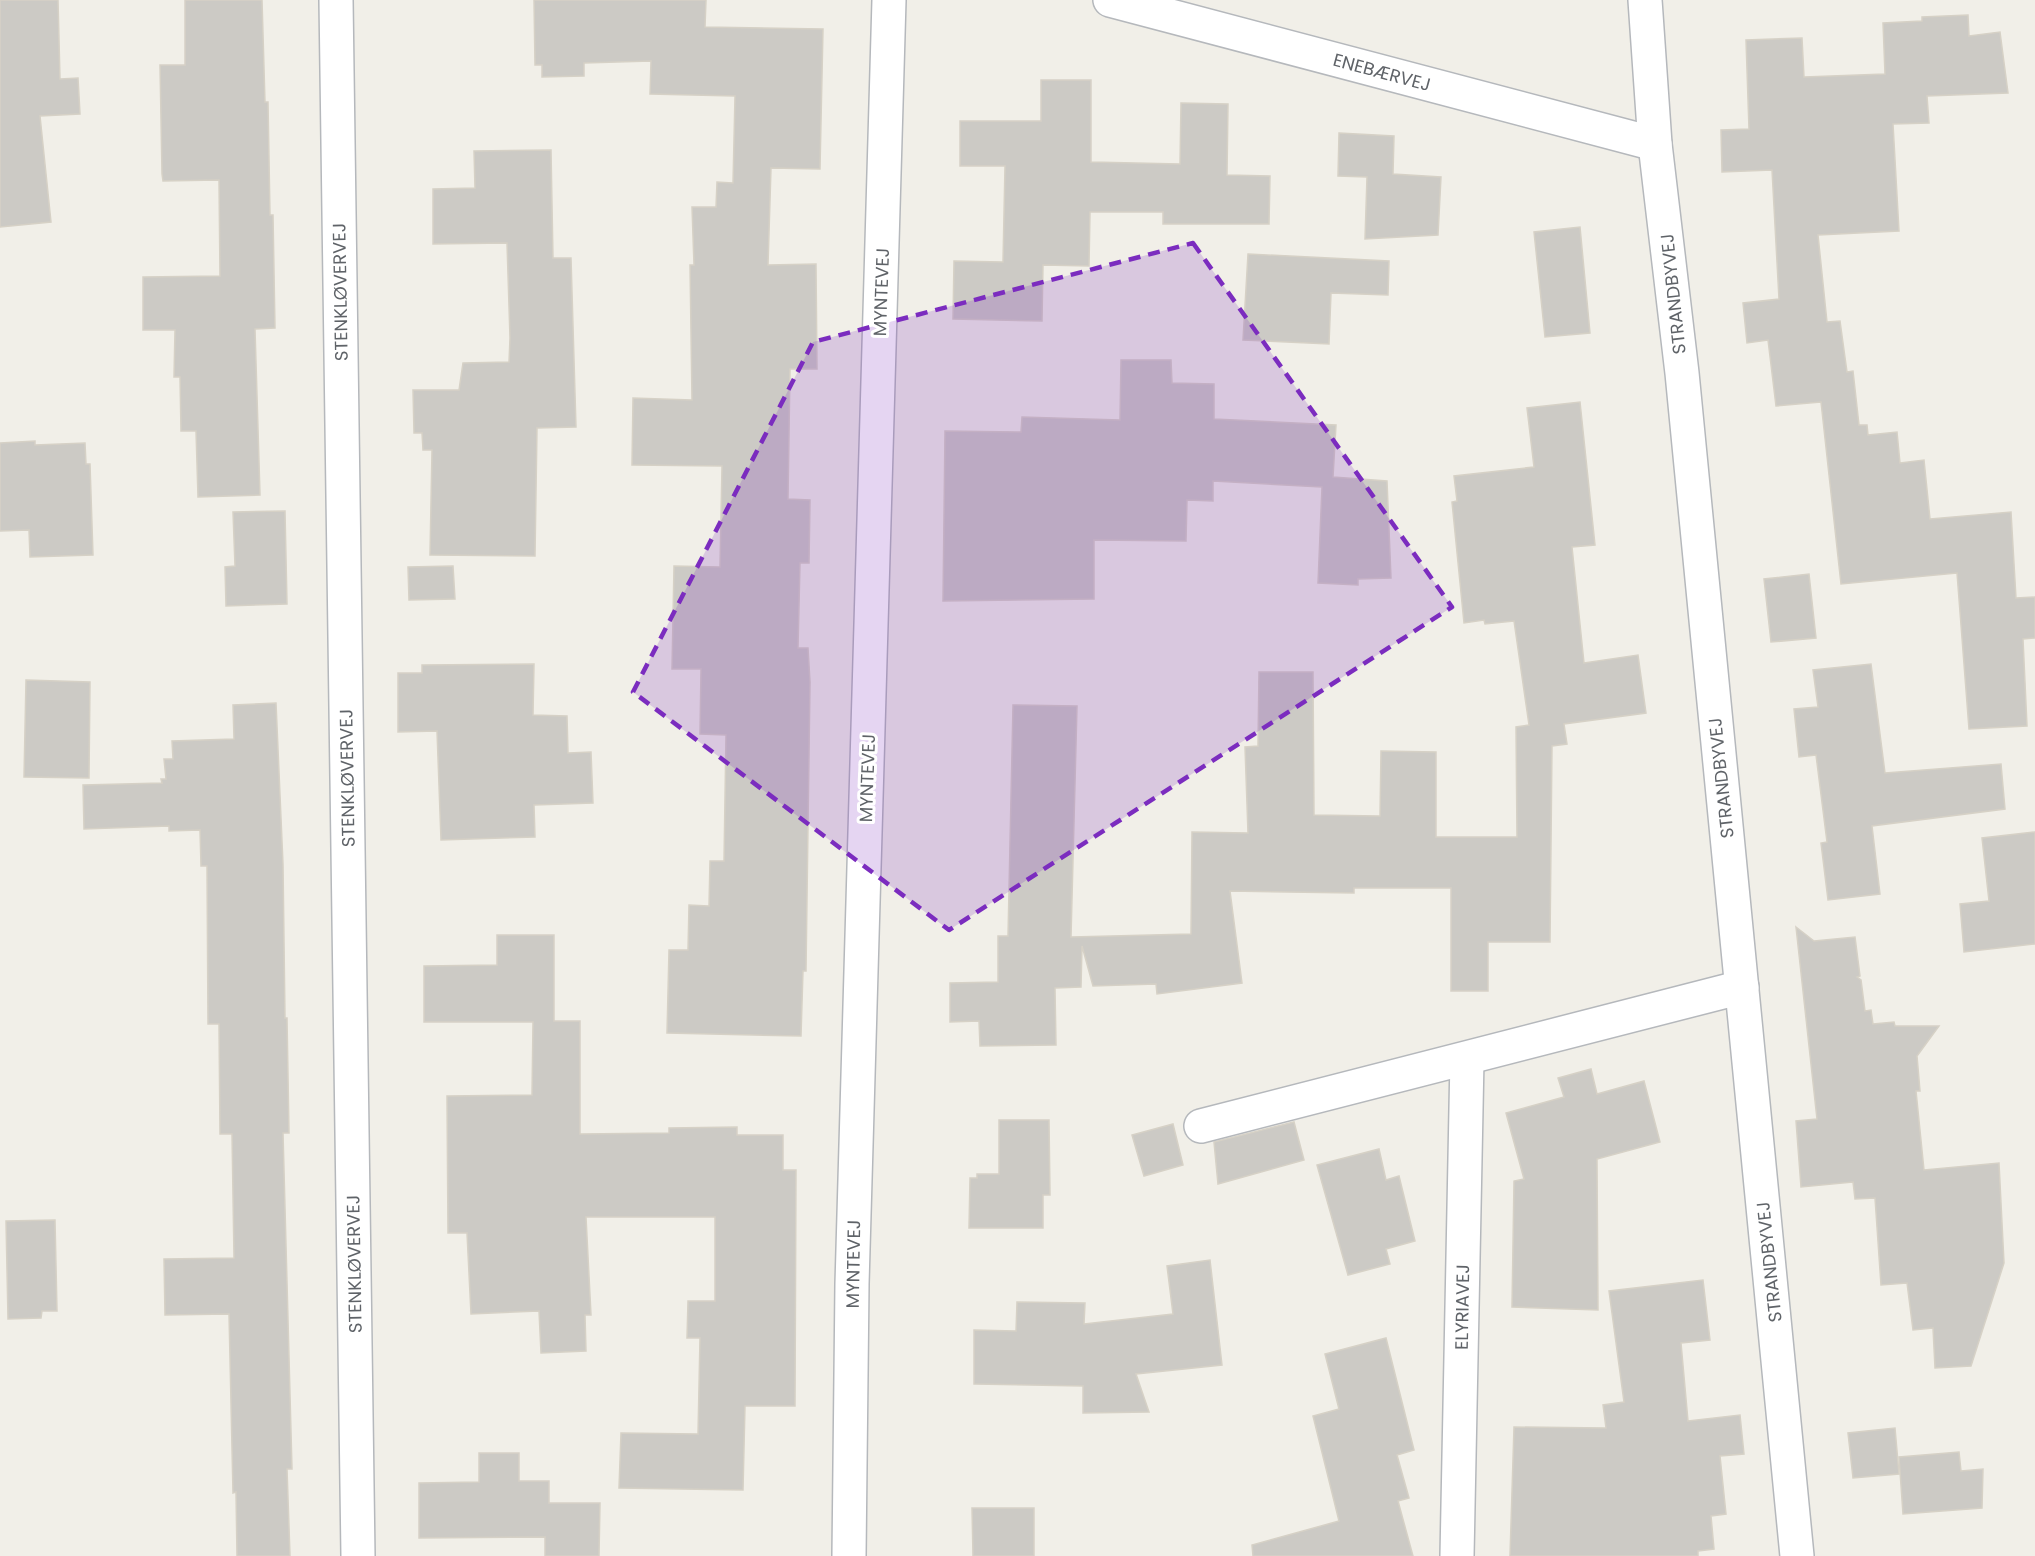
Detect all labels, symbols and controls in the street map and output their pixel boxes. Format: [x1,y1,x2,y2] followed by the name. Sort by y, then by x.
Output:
[1330,47,1434,97] street label: ENEBÆRVEJ
[326,223,354,361] street label: STENKLØVERVEJ
[1654,232,1692,356] street label: STRANDBYVEJ
[867,247,895,337] street label: MYNTEVEJ
[333,709,361,847] street label: STENKLØVERVEJ
[1702,716,1740,840] street label: STRANDBYVEJ
[853,733,881,823] street label: MYNTEVEJ
[340,1195,368,1333] street label: STENKLØVERVEJ
[1750,1200,1788,1324] street label: STRANDBYVEJ
[840,1219,866,1309] street label: MYNTEVEJ
[1449,1264,1475,1350] street label: ELYRIAVEJ

